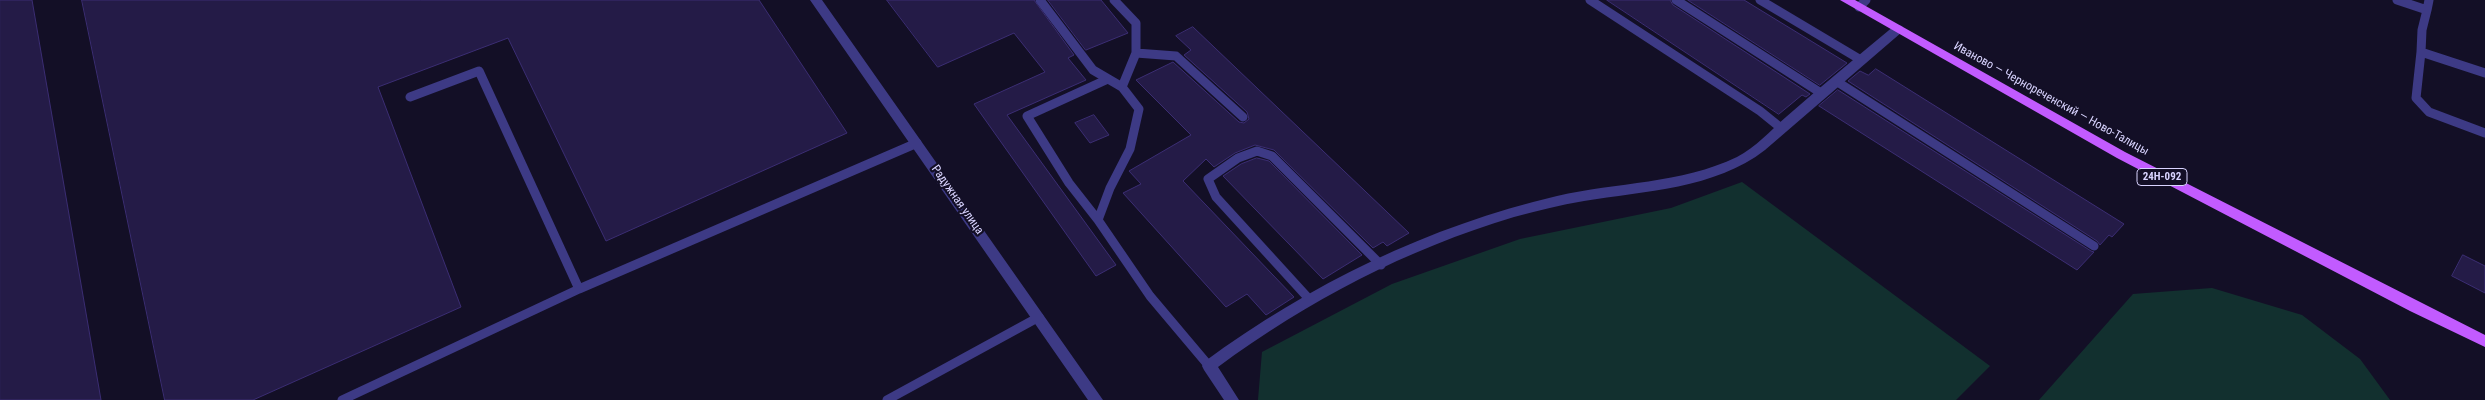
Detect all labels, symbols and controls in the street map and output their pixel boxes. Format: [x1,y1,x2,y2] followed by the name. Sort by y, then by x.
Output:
[1951,39,2151,159] street label: Иваново — Чернореченский — Ново-Талицы
[928,163,986,237] street label: Радужная улица
[2137,168,2187,186] road number: 24Н-092

